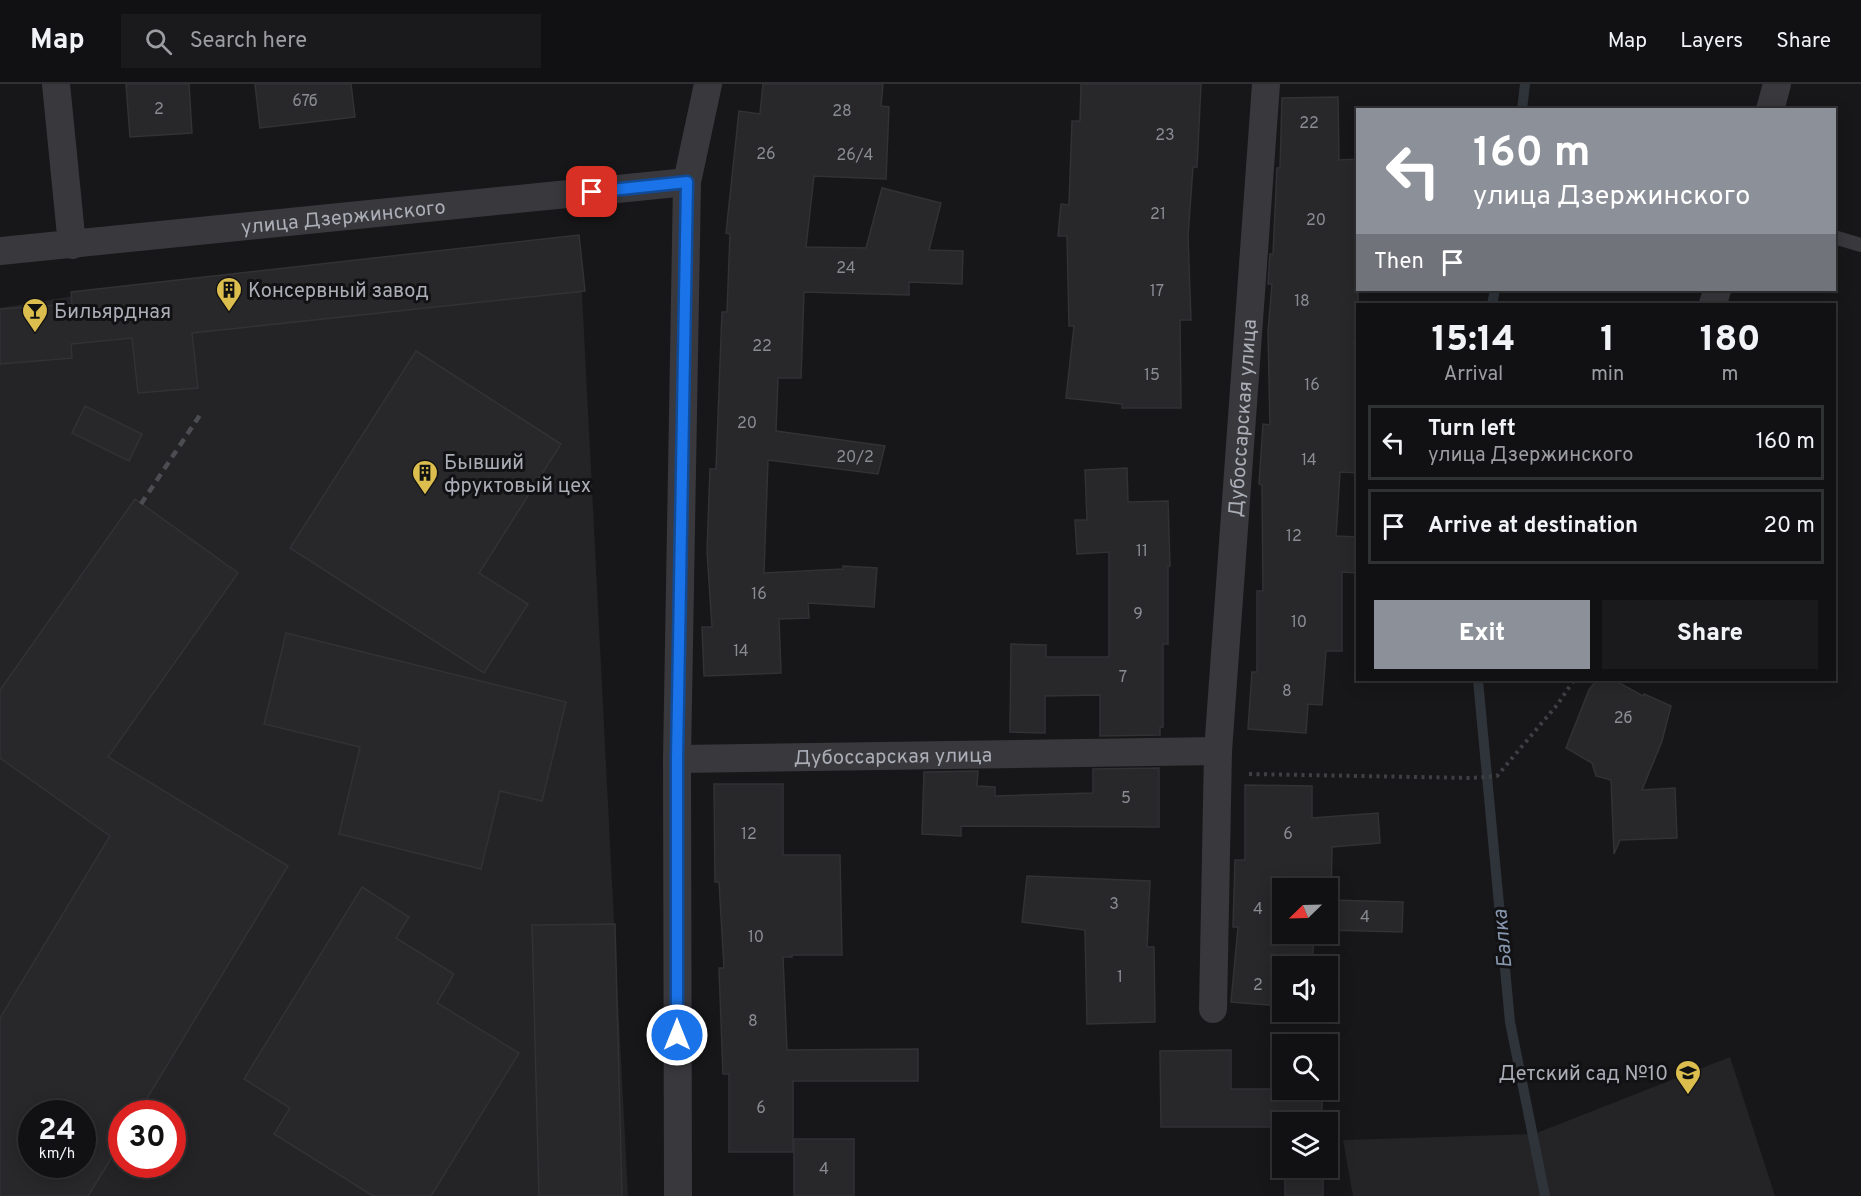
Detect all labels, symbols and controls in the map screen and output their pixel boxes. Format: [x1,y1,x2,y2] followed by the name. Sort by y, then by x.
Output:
[121,14,541,68] search box
[30,23,85,59] text: Map
[142,25,175,58] icon: search
[190,28,307,55] text: Search here
[1608,28,1647,55] text: Map
[1680,28,1743,55] text: Layers
[1776,28,1831,55] text: Share
[292,92,318,112] house number: 67б
[154,100,164,120] house number: 2
[832,102,852,122] house number: 28
[1299,114,1319,134] house number: 22
[1155,126,1175,146] house number: 23
[1473,128,1591,181] text: 160 m
[1374,132,1452,210] icon: left
[756,145,776,165] house number: 26
[836,146,874,166] house number: 26/4
[566,166,617,217] pin
[575,175,608,208] icon: arrive
[1473,180,1750,214] text: улица Дзержинского
[240,195,447,242] street label: улица Дзержинского
[1150,205,1166,225] house number: 21
[1306,211,1326,231] house number: 20
[1436,246,1469,279] icon: arrive
[1374,249,1424,276] text: Then
[836,259,856,279] house number: 24
[214,275,244,313] building icon: Консервный завод
[248,279,429,305] place label: Консервный завод
[1150,282,1164,302] house number: 17
[1294,292,1310,312] house number: 18
[20,296,50,334] bar icon: Бильярдная
[54,300,171,326] place label: Бильярдная
[1224,318,1264,518] street label: Дубоссарская улица
[1431,318,1515,364] text: 15:14
[1600,318,1615,364] text: 1
[1700,318,1761,364] text: 180
[752,337,772,357] house number: 22
[1444,362,1503,388] text: Arrival
[1591,362,1624,388] text: min
[1722,362,1739,388] text: m
[1144,366,1160,386] house number: 15
[1304,376,1320,396] house number: 16
[737,414,757,434] house number: 20
[1428,416,1516,443] text: Turn left
[1377,426,1410,459] icon: left
[1756,429,1815,456] text: 160 m
[1428,443,1633,469] text: улица Дзержинского
[836,448,874,468] house number: 20/2
[444,451,591,500] place label: Бывший фруктовый цех
[1301,451,1317,471] house number: 14
[410,458,440,496] building icon: Бывший фруктовый цех
[1377,510,1410,543] icon: arrive
[1428,513,1638,540] text: Arrive at destination
[1764,513,1815,540] text: 20 m
[1286,527,1302,547] house number: 12
[1136,542,1148,562] house number: 11
[751,585,767,605] house number: 16
[1374,600,1590,669] button: Exit
[1602,600,1818,669] button: Share
[1133,605,1143,625] house number: 9
[1291,613,1307,633] house number: 10
[733,642,749,662] house number: 14
[1119,668,1127,688] house number: 7
[1282,682,1292,702] house number: 8
[1614,709,1632,729] house number: 2б
[794,743,992,772] street label: Дубоссарская улица
[1121,789,1131,809] house number: 5
[741,825,757,845] house number: 12
[1283,825,1293,845] house number: 6
[1272,878,1338,944] north arrow
[1272,878,1338,1178] map controls
[1109,895,1119,915] house number: 3
[1253,900,1263,920] house number: 4
[1360,908,1370,928] house number: 4
[1487,908,1520,969] water label: Балка
[748,928,764,948] house number: 10
[1272,956,1338,1022] button: sound
[1117,968,1123,988] house number: 1
[1253,976,1263,996] house number: 2
[645,1003,709,1067] position arrow
[748,1012,758,1032] house number: 8
[1272,1034,1338,1100] button: search
[1673,1058,1703,1096] school or university icon: Детский сад №10
[1499,1062,1668,1088] place label: Детский сад №10
[756,1099,766,1119] house number: 6
[108,1100,186,1178] speed limit sign: 30
[1272,1112,1338,1178] button: layers
[38,1113,76,1150] text: 24
[39,1145,75,1164] text: km/h
[819,1160,829,1180] house number: 4

